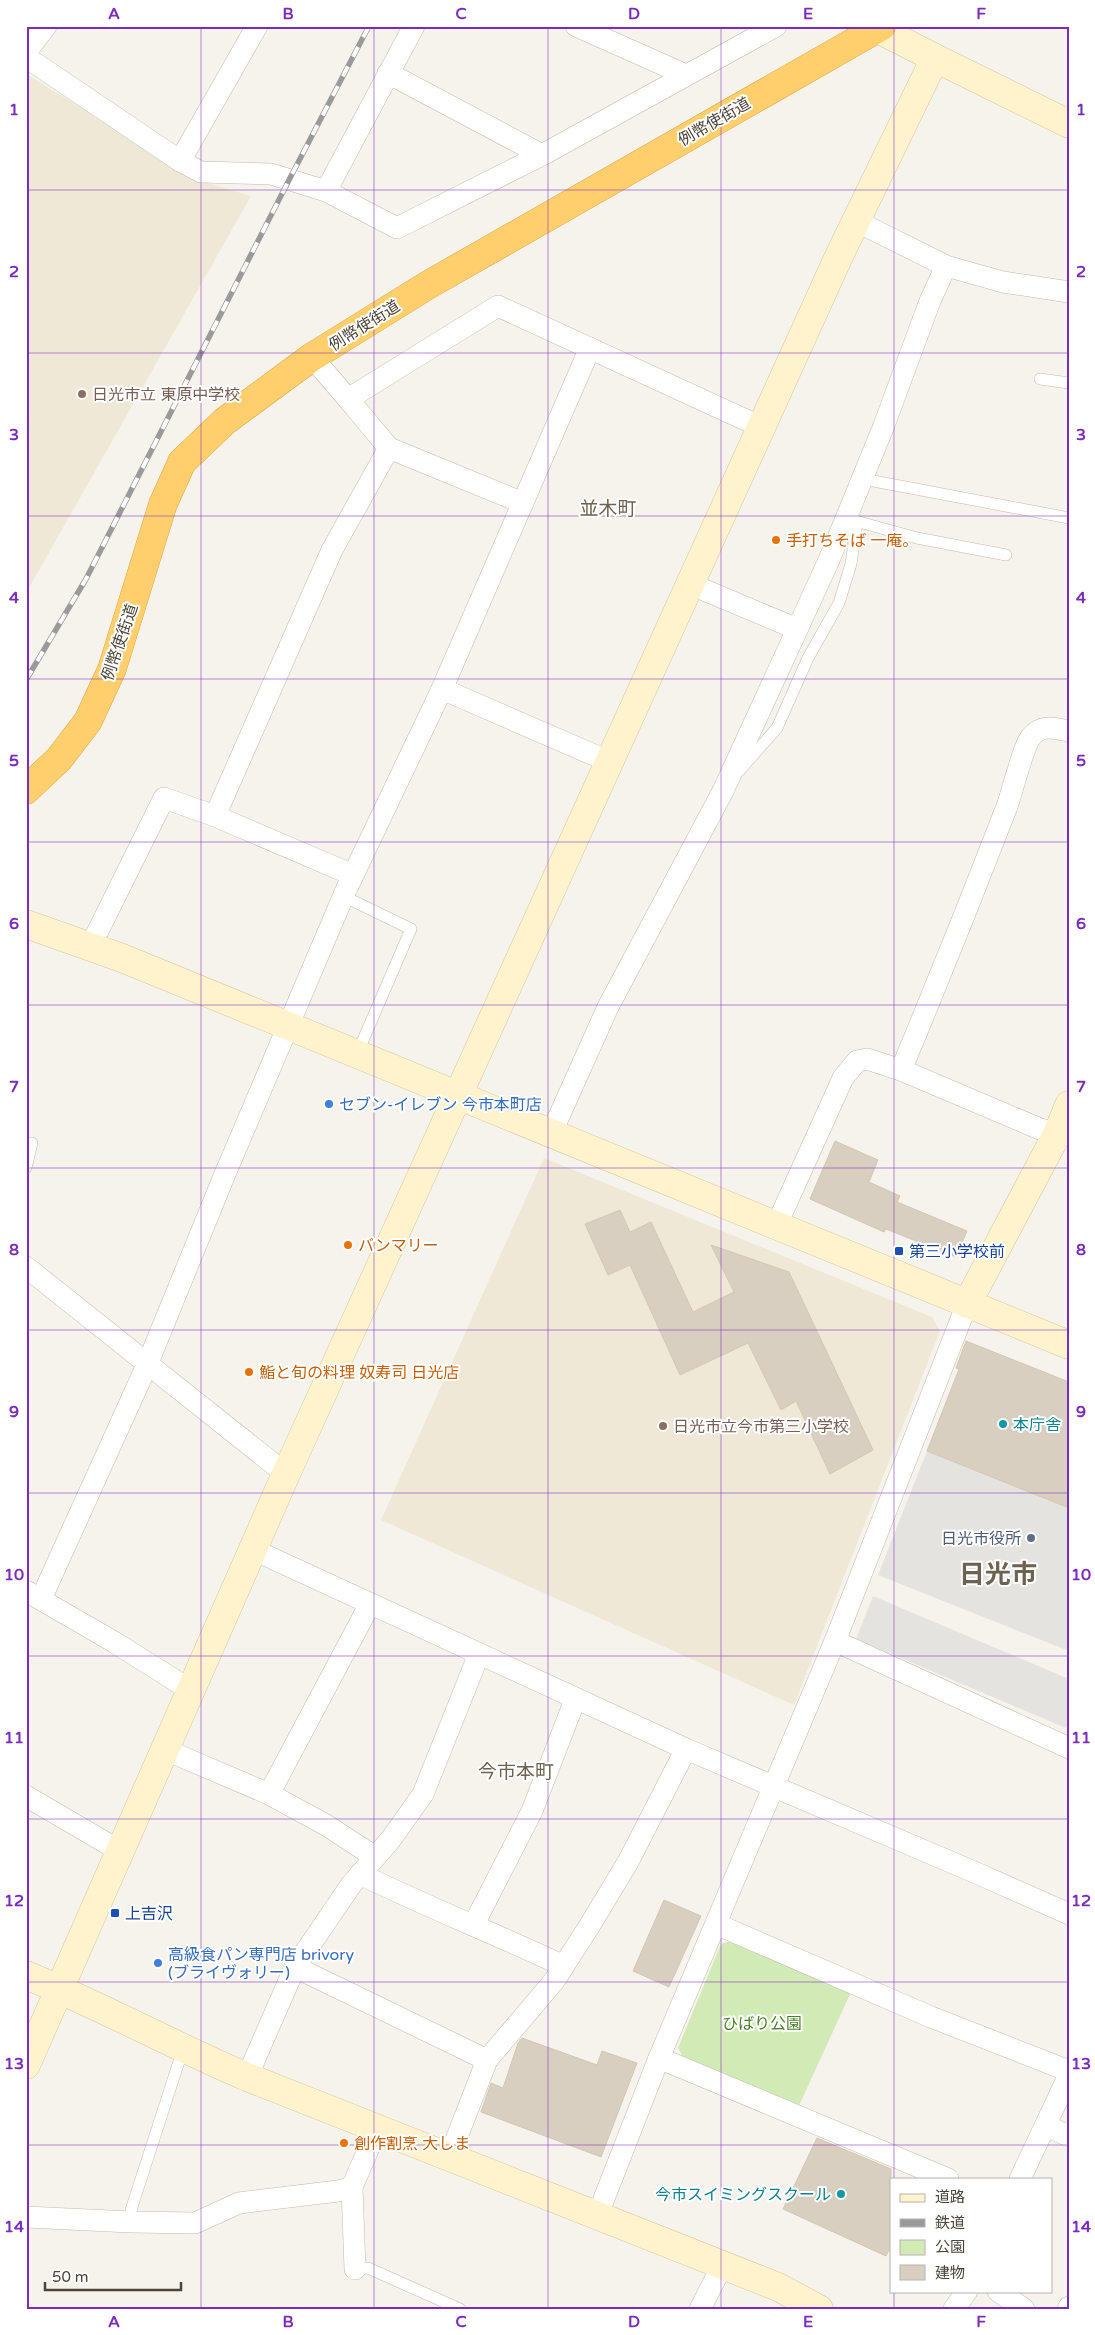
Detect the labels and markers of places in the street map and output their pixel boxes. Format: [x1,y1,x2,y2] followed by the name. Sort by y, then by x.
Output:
[92,385,240,405] place label: 日光市立 東原中学校
[76,388,88,400] marker: 日光市立 東原中学校
[786,531,918,551] place label: 手打ちそば 一庵。
[770,534,782,546] marker: 手打ちそば 一庵。
[339,1095,542,1115] place label: セブン-イレブン 今市本町店
[323,1098,335,1110] marker: セブン-イレブン 今市本町店
[358,1236,439,1256] place label: バンマリー
[342,1239,354,1251] marker: バンマリー
[909,1242,1005,1262] place label: 第三小学校前
[893,1245,905,1257] marker: 第三小学校前
[259,1363,459,1383] place label: 鮨と旬の料理 奴寿司 日光店
[243,1366,255,1378] marker: 鮨と旬の料理 奴寿司 日光店
[1013,1415,1061,1435] place label: 本庁舎
[673,1417,849,1437] place label: 日光市立今市第三小学校
[997,1418,1009,1430] marker: 本庁舎
[657,1420,669,1432] marker: 日光市立今市第三小学校
[941,1529,1021,1549] place label: 日光市役所
[1025,1532,1037,1544] marker: 日光市役所
[125,1904,173,1924] place label: 上吉沢
[109,1907,121,1919] marker: 上吉沢
[168,1945,354,1983] place label: 高級食パン専門店 brivory (ブライヴォリー)
[152,1957,164,1969] marker: 高級食パン専門店 brivory (ブライヴォリー)
[354,2134,470,2154] place label: 創作割烹 大しま
[338,2137,350,2149] marker: 創作割烹 大しま
[655,2185,831,2205] place label: 今市スイミングスクール
[835,2188,847,2200] marker: 今市スイミングスクール

